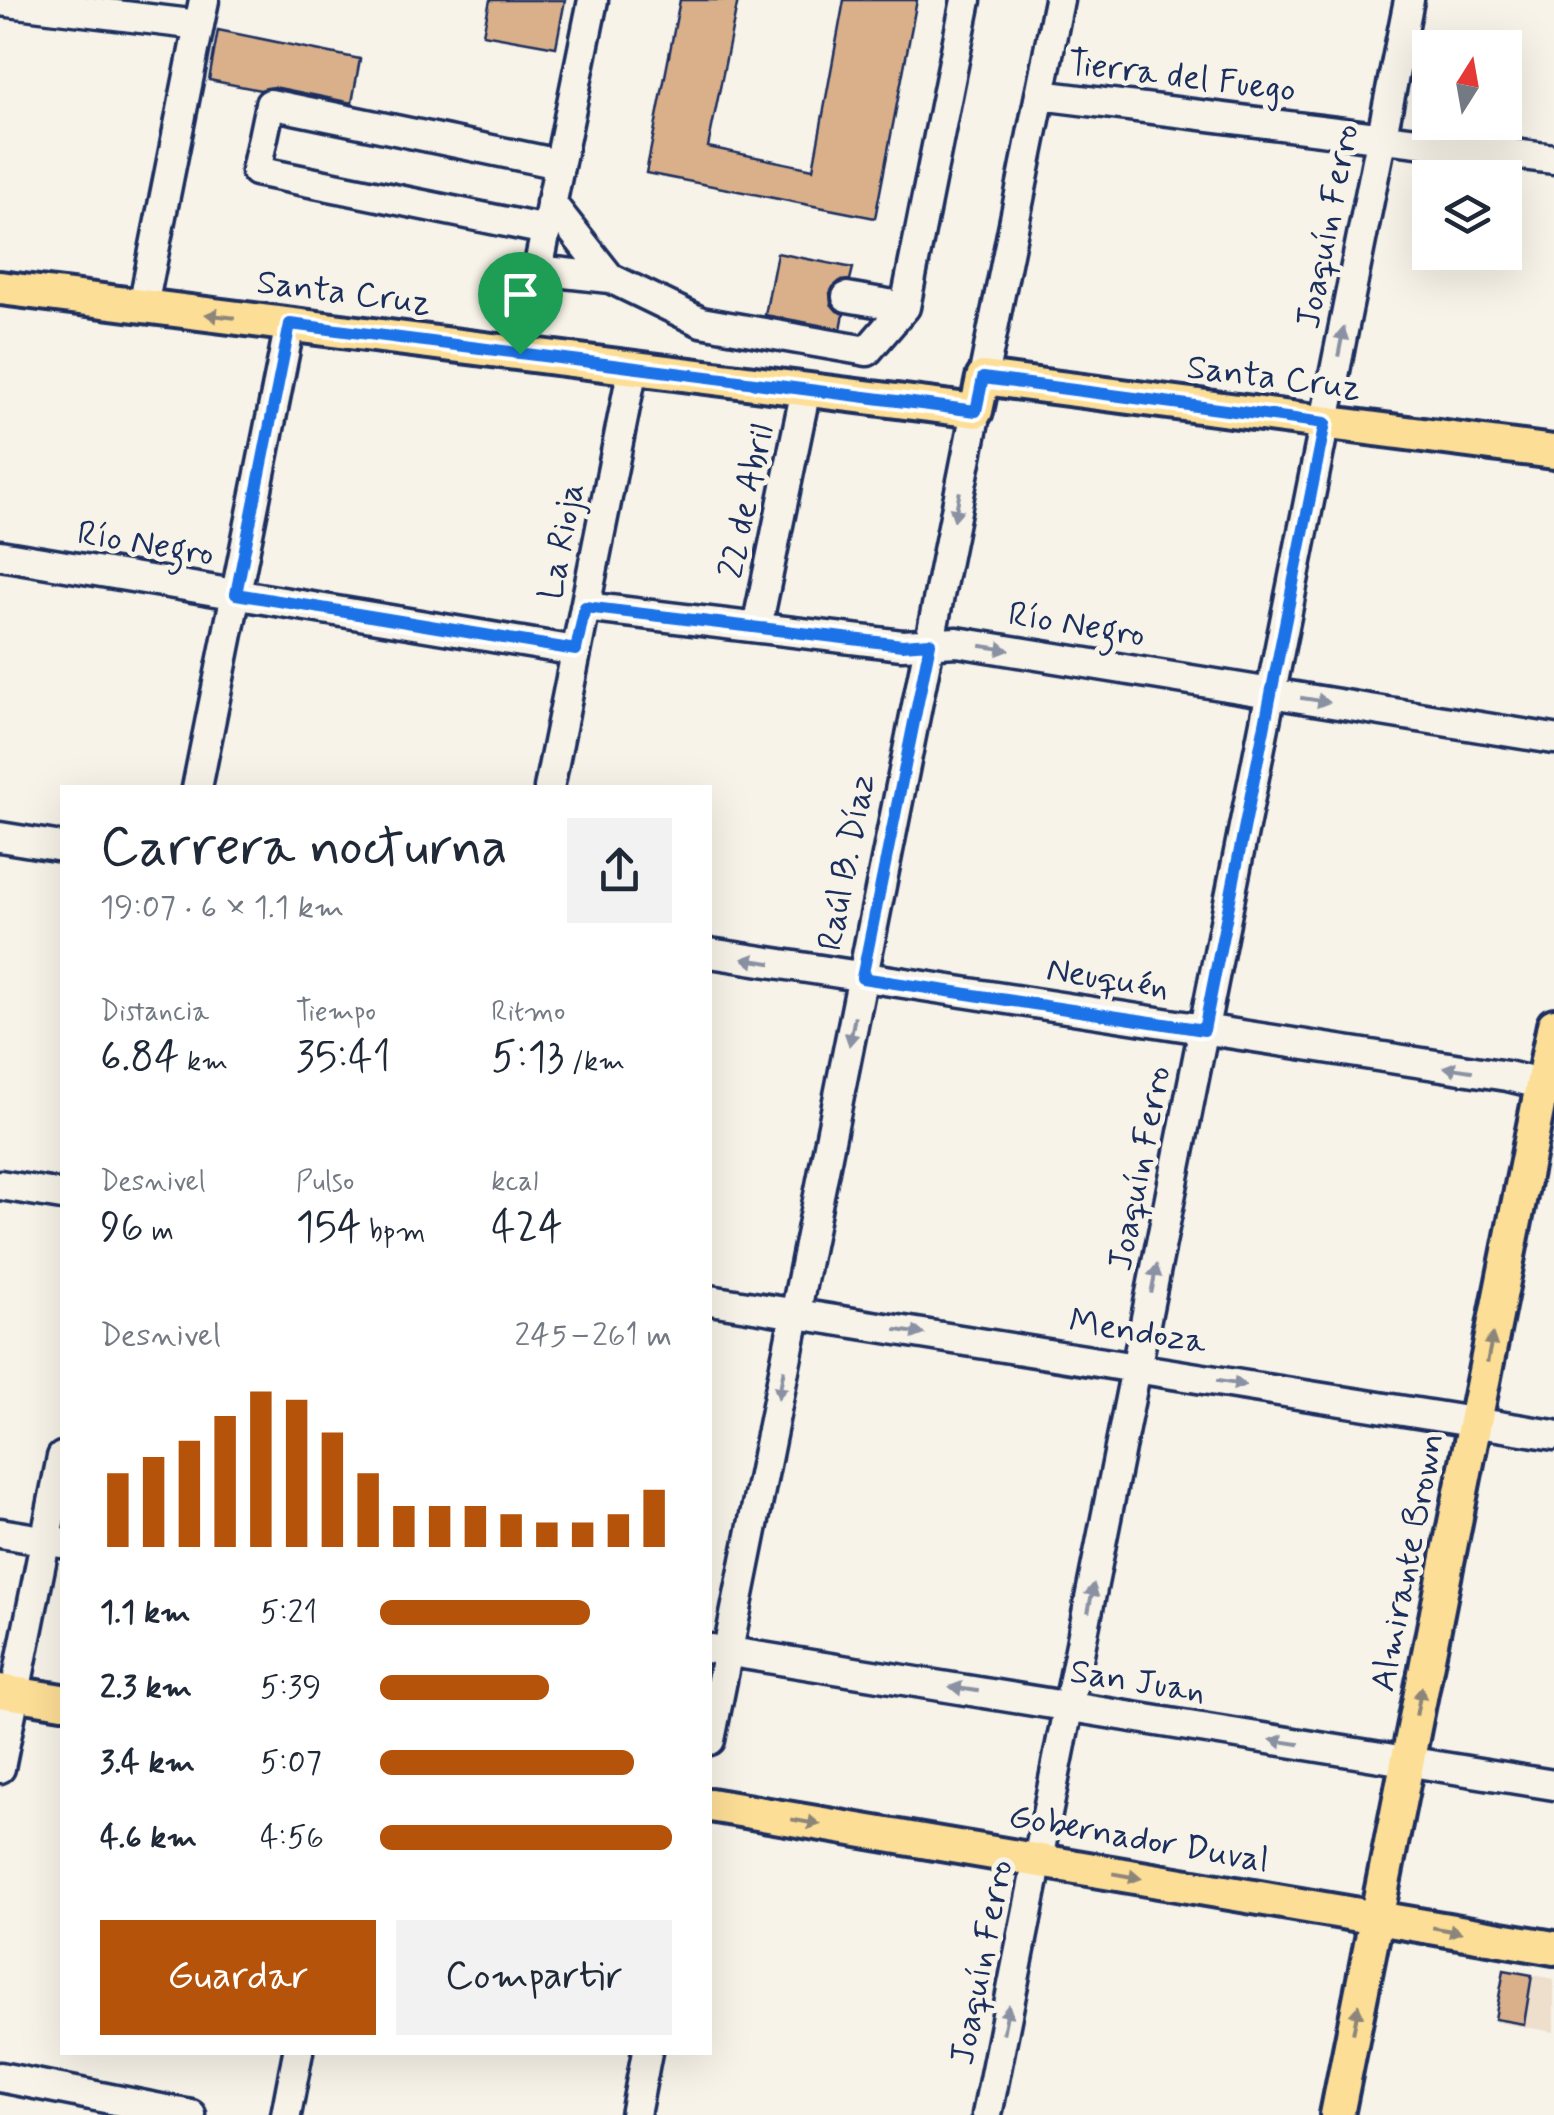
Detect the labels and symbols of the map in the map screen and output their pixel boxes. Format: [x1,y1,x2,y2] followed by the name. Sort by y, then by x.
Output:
[1412,30,1522,140] north arrow
[1065,40,1298,114] street label: Tierra del Fuego
[1286,120,1370,333] street label: Joaquín Ferro
[478,252,563,355] pin
[254,260,433,326] street label: Santa Cruz
[203,307,235,323] one-way arrow
[1334,327,1350,358] one-way arrow
[1184,345,1363,411] street label: Santa Cruz
[708,420,786,583] street label: 22 de Abril
[528,479,596,604] street label: La Rioja
[949,491,965,522] one-way arrow
[73,510,217,581] street label: Río Negro
[1004,591,1148,662] street label: Río Negro
[979,641,1011,656] one-way arrow
[1300,693,1332,708] one-way arrow
[807,770,887,955] street label: Raúl B. Díaz
[1043,947,1172,1011] street label: Neuquén
[740,953,772,968] one-way arrow
[844,1016,859,1047] one-way arrow
[1442,1060,1474,1076] one-way arrow
[1098,1062,1182,1275] street label: Joaquín Ferro
[1147,1263,1163,1294] one-way arrow
[1066,1298,1211,1366] street label: Mendoza
[895,1325,926,1340] one-way arrow
[1482,1332,1498,1363] one-way arrow
[773,1369,789,1400] one-way arrow
[1216,1376,1247,1391] one-way arrow
[1360,1429,1456,1696] street label: Almirante Brown
[1083,1582,1099,1613] one-way arrow
[1067,1649,1209,1715] street label: San Juan
[948,1681,980,1697] one-way arrow
[1412,1685,1428,1716] one-way arrow
[1269,1733,1300,1749] one-way arrow
[1005,1793,1272,1884] street label: Gobernador Duval
[791,1814,822,1830] one-way arrow
[940,1856,1024,2069] street label: Joaquín Ferro
[1111,1868,1143,1884] one-way arrow
[1432,1923,1463,1938] one-way arrow
[999,2004,1015,2035] one-way arrow
[1349,2004,1365,2035] one-way arrow

